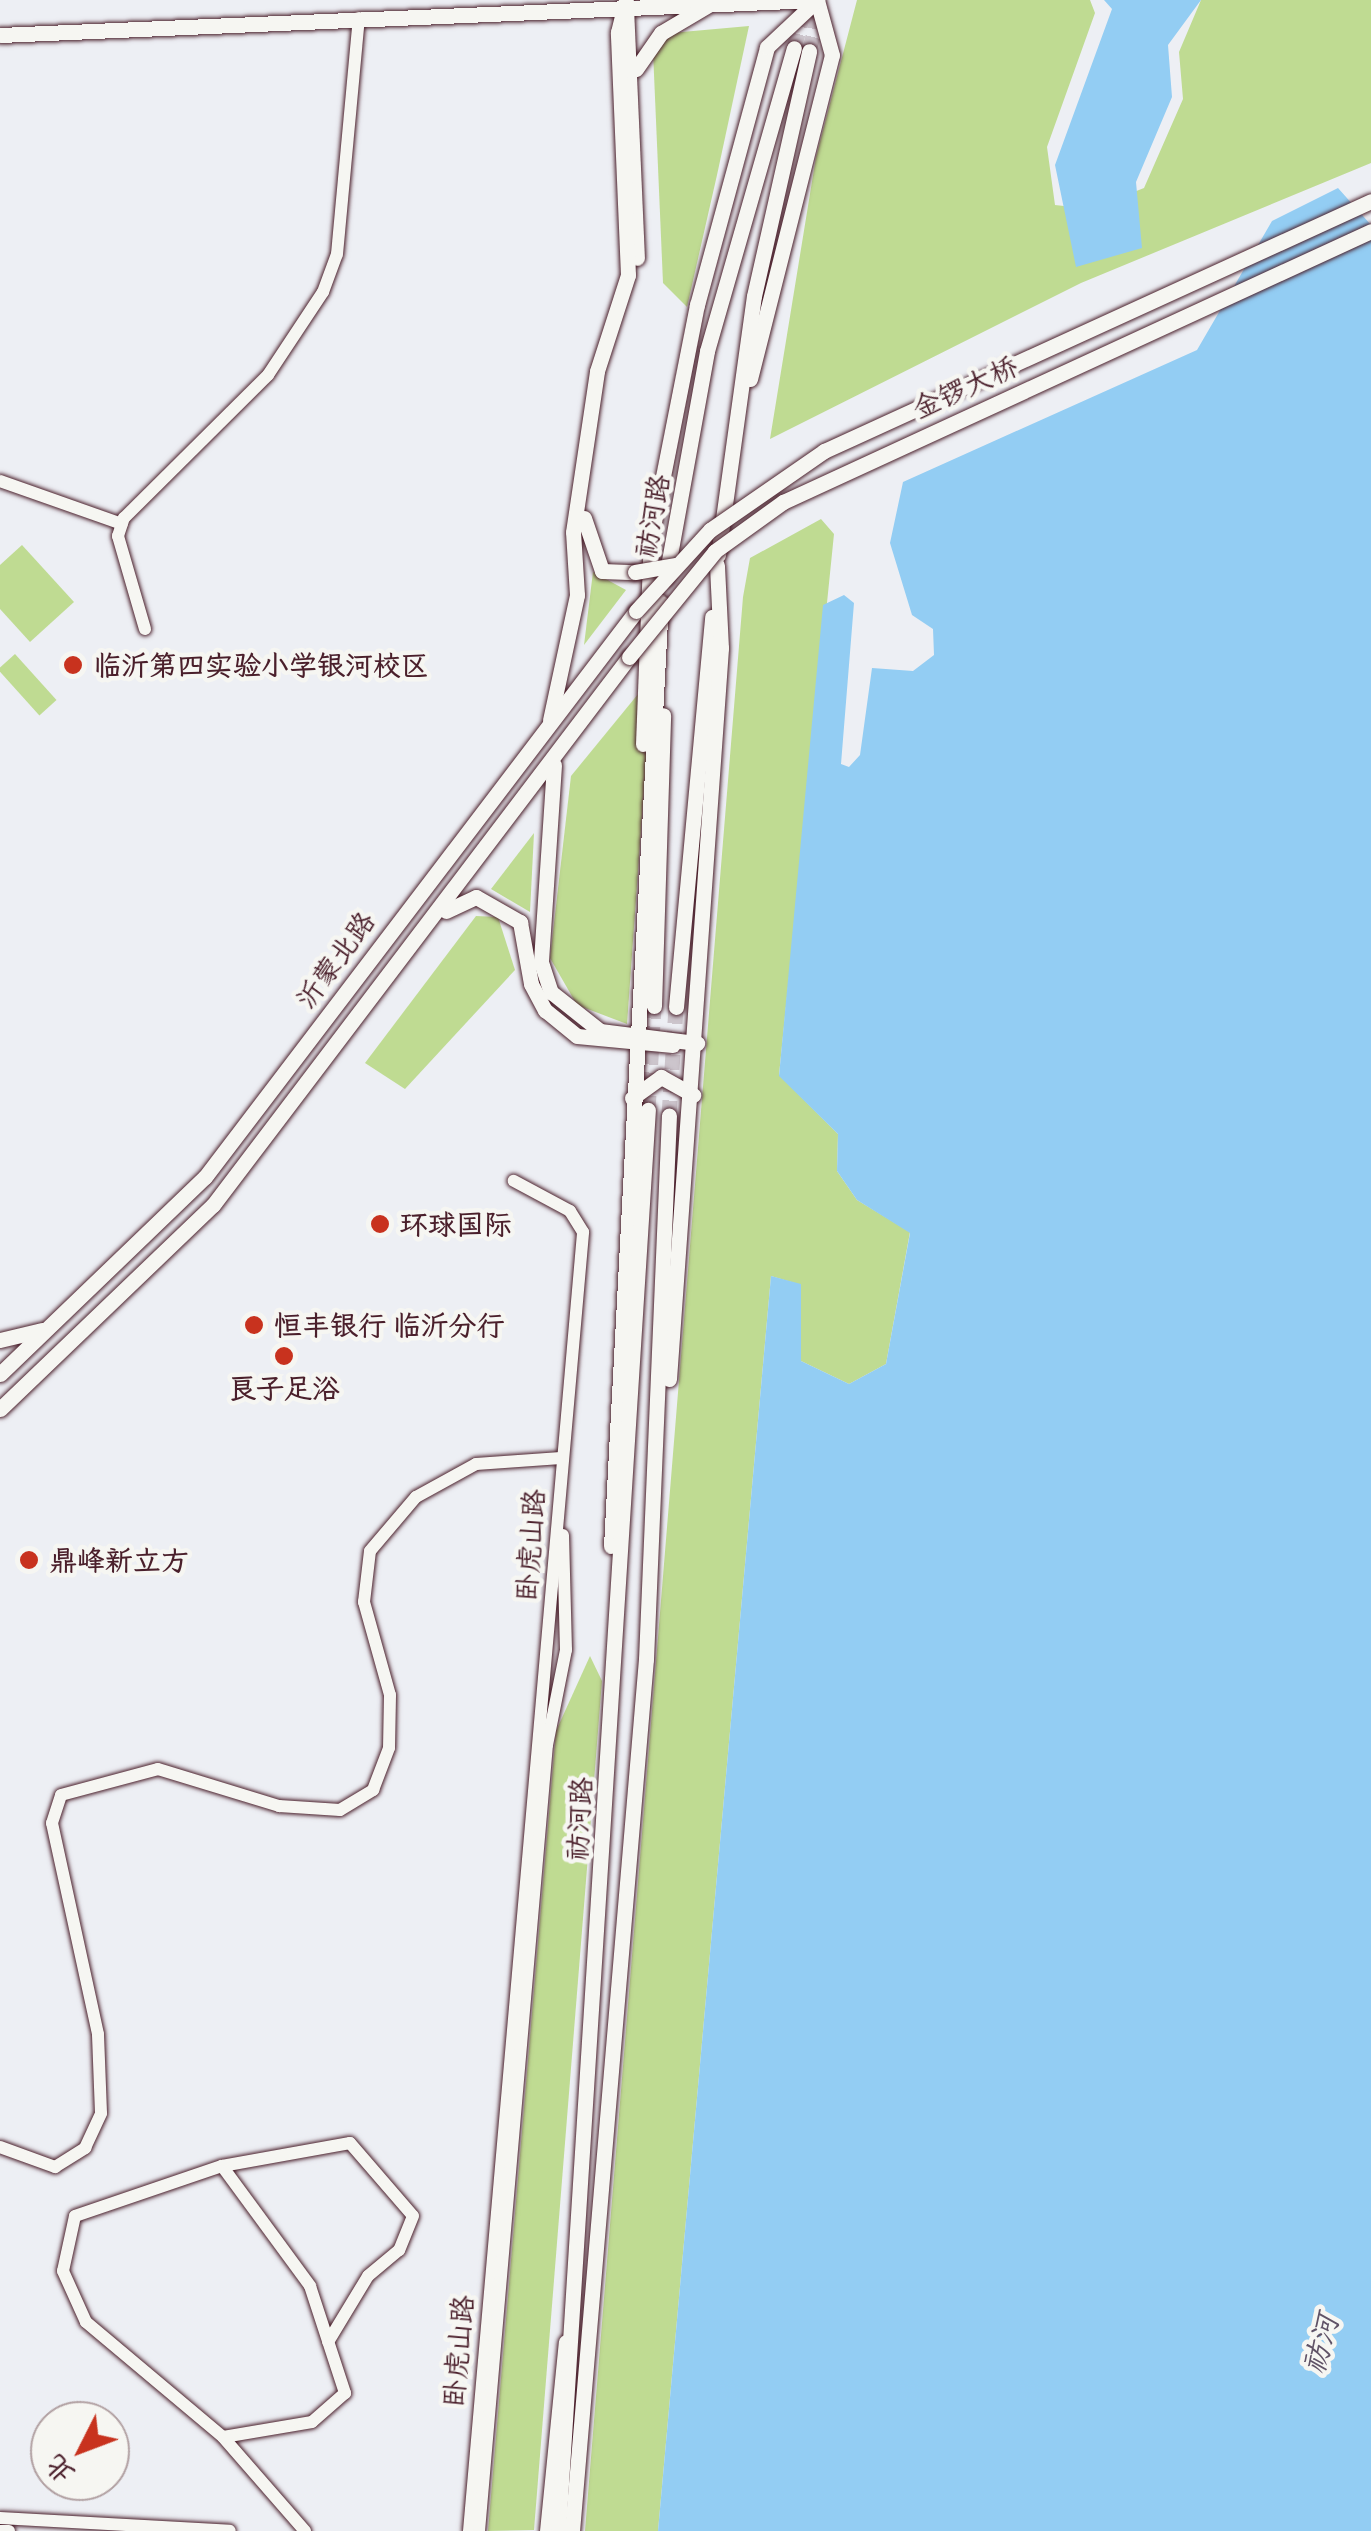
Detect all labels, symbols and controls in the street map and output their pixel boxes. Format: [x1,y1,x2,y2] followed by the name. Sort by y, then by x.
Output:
[907,349,1023,425] street label: 金锣大桥
[628,472,676,560] street label: 祊河路
[93,648,429,682] place label: 临沂第四实验小学银河校区
[62,654,84,676] marker: 临沂第四实验小学银河校区
[288,905,382,1015] street label: 沂蒙北路
[400,1207,512,1241] place label: 环球国际
[369,1213,391,1235] marker: 环球国际
[274,1308,504,1342] place label: 恒丰银行 临沂分行
[243,1314,265,1336] marker: 恒丰银行 临沂分行
[273,1345,295,1367] marker: 良子足浴
[228,1371,340,1405] place label: 良子足浴
[509,1488,551,1602] street label: 卧虎山路
[49,1543,189,1577] place label: 鼎峰新立方
[18,1549,40,1571] marker: 鼎峰新立方
[560,1776,598,1862] street label: 祊河路
[436,2294,480,2408] street label: 卧虎山路
[1295,2310,1345,2378] water label: 祊河
[30,2401,130,2501] north arrow
[36,2447,83,2493] text: 北

